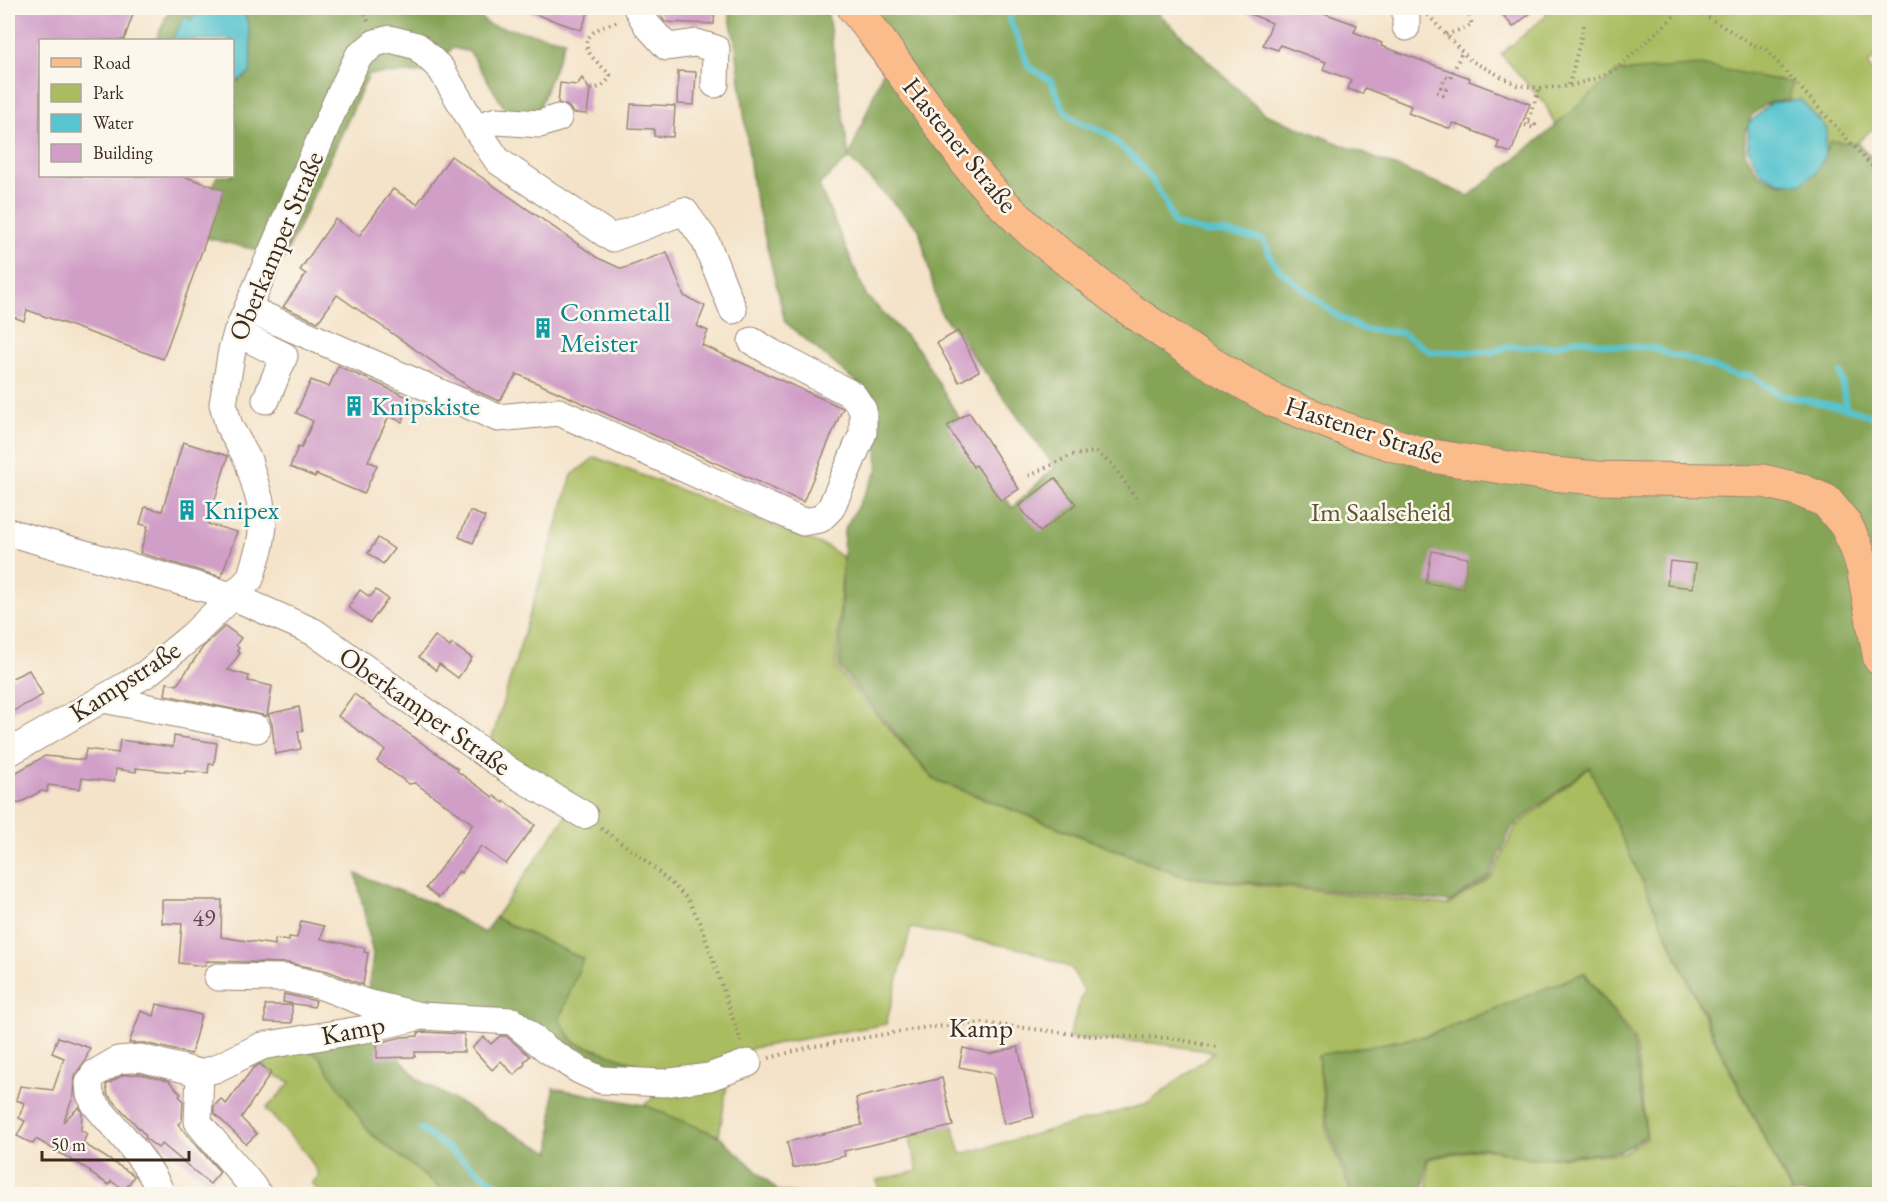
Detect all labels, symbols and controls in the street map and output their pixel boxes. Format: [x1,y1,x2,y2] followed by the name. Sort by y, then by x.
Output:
[39,39,234,177] legend
[93,51,132,74] text: Road
[895,70,1026,220] street label: Hastener Straße
[93,81,124,104] text: Park
[93,111,134,134] text: Water
[93,141,153,164] text: Building
[220,146,331,346] street label: Oberkamper Straße
[560,294,671,360] place label: Conmetall Meister
[531,316,555,340] building icon: Conmetall Meister
[1281,387,1448,472] street label: Hastener Straße
[371,388,480,423] place label: Knipskiste
[342,394,366,418] building icon: Knipskiste
[204,492,279,527] place label: Knipex
[1311,494,1452,529] park label: Im Saalscheid
[175,498,199,522] building icon: Knipex
[63,632,187,729] street label: Kampstraße
[332,638,518,783] street label: Oberkamper Straße
[192,902,216,933] house number: 49
[318,1006,388,1053] street label: Kamp
[949,1009,1013,1046] street label: Kamp
[42,1124,189,1162] scale bar
[51,1133,86,1156] text: 50 m

